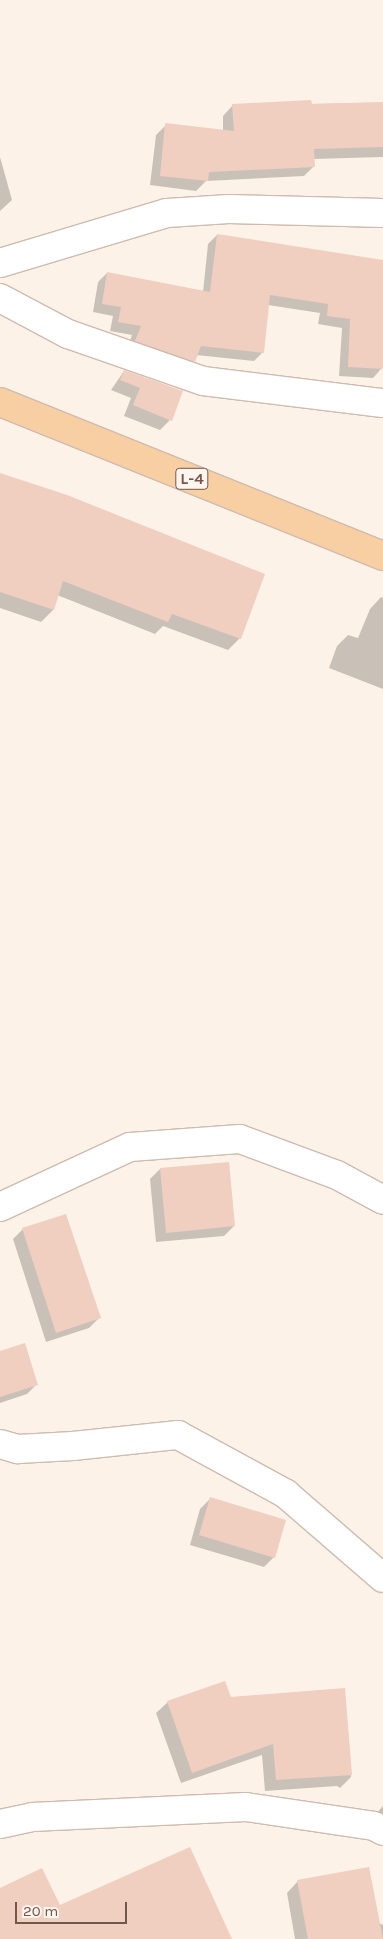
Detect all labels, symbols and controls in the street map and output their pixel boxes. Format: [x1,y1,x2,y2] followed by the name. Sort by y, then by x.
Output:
[174,466,210,492] road number: L-4
[18,1892,130,1924] scale bar
[23,1902,58,1920] text: 20 m

